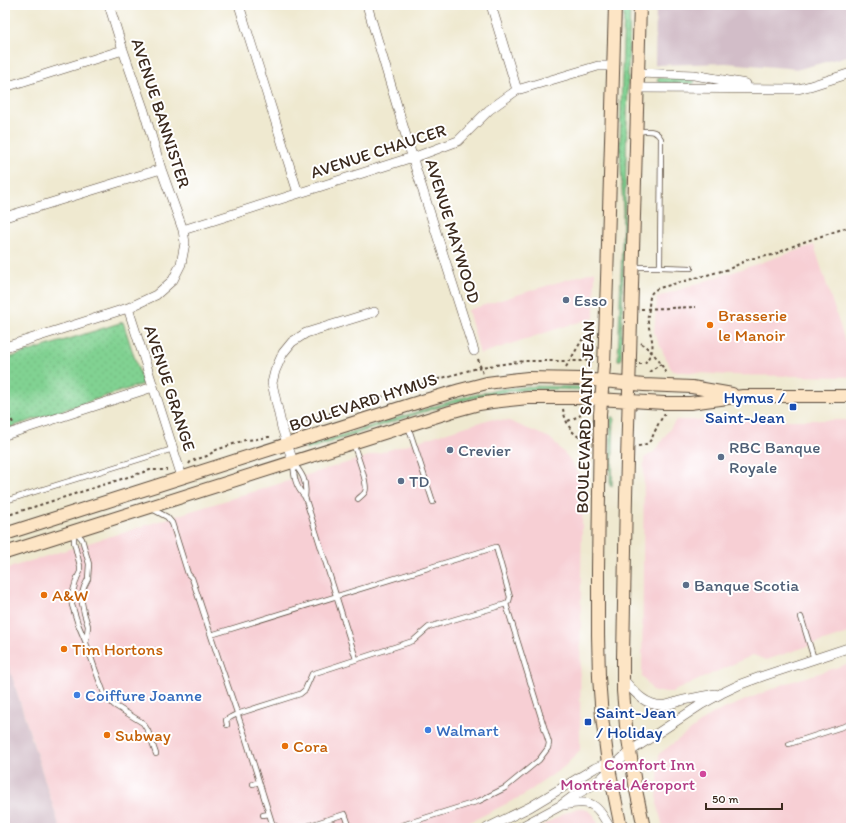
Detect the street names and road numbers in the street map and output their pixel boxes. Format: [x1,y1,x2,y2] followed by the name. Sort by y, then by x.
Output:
[127,36,195,191] street label: AVENUE BANNISTER
[308,120,448,182] street label: AVENUE CHAUCER
[422,156,484,306] street label: AVENUE MAYWOOD
[572,320,598,514] street label: BOULEVARD SAINT-JEAN
[140,322,200,454] street label: AVENUE GRANGE
[287,369,439,435] street label: BOULEVARD HYMUS

